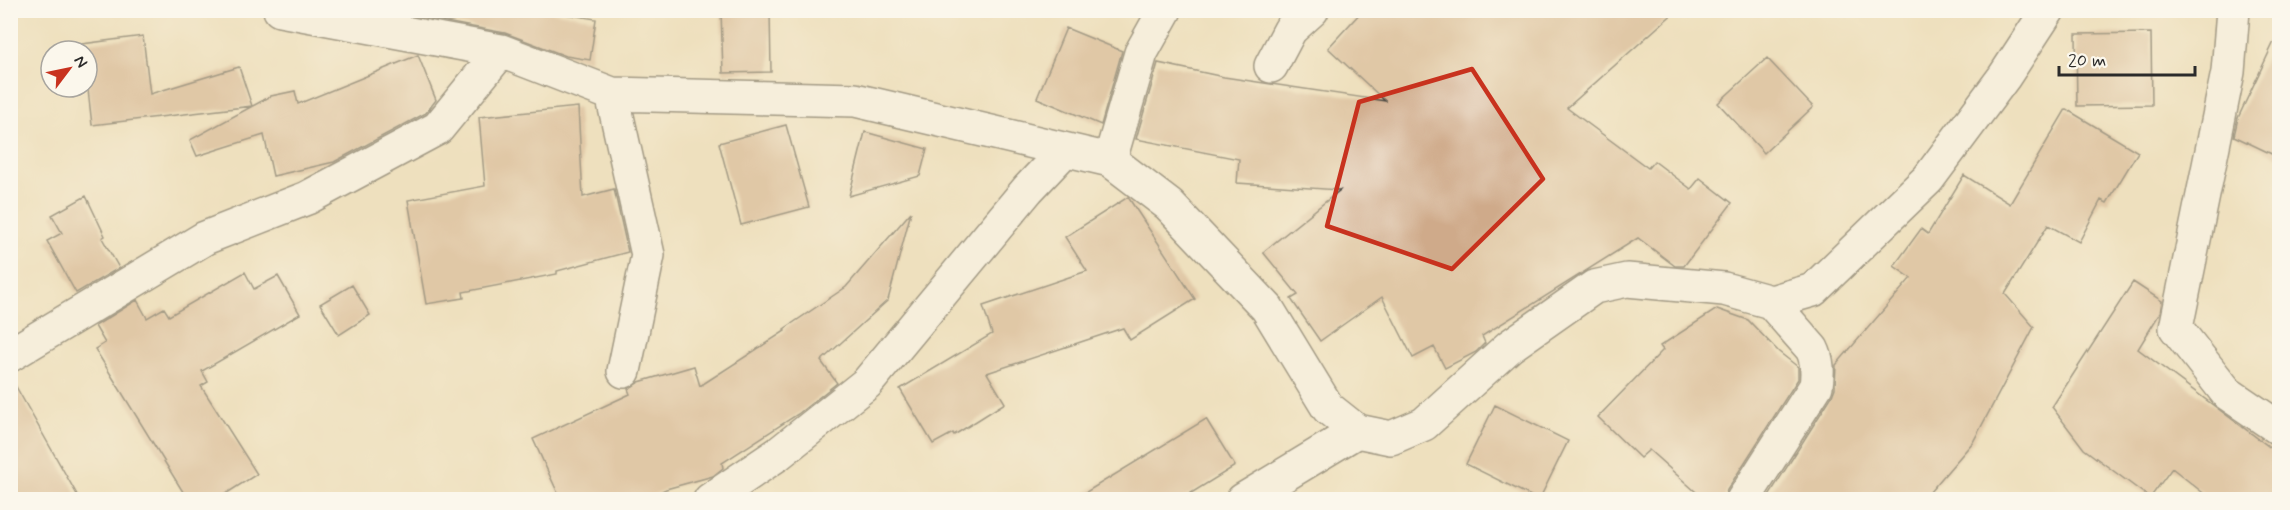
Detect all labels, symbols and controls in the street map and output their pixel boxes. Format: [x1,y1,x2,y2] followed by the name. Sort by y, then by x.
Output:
[39,39,99,99] north arrow
[2059,39,2196,77] scale bar
[2068,49,2106,73] text: 20 m
[69,52,92,72] text: N

